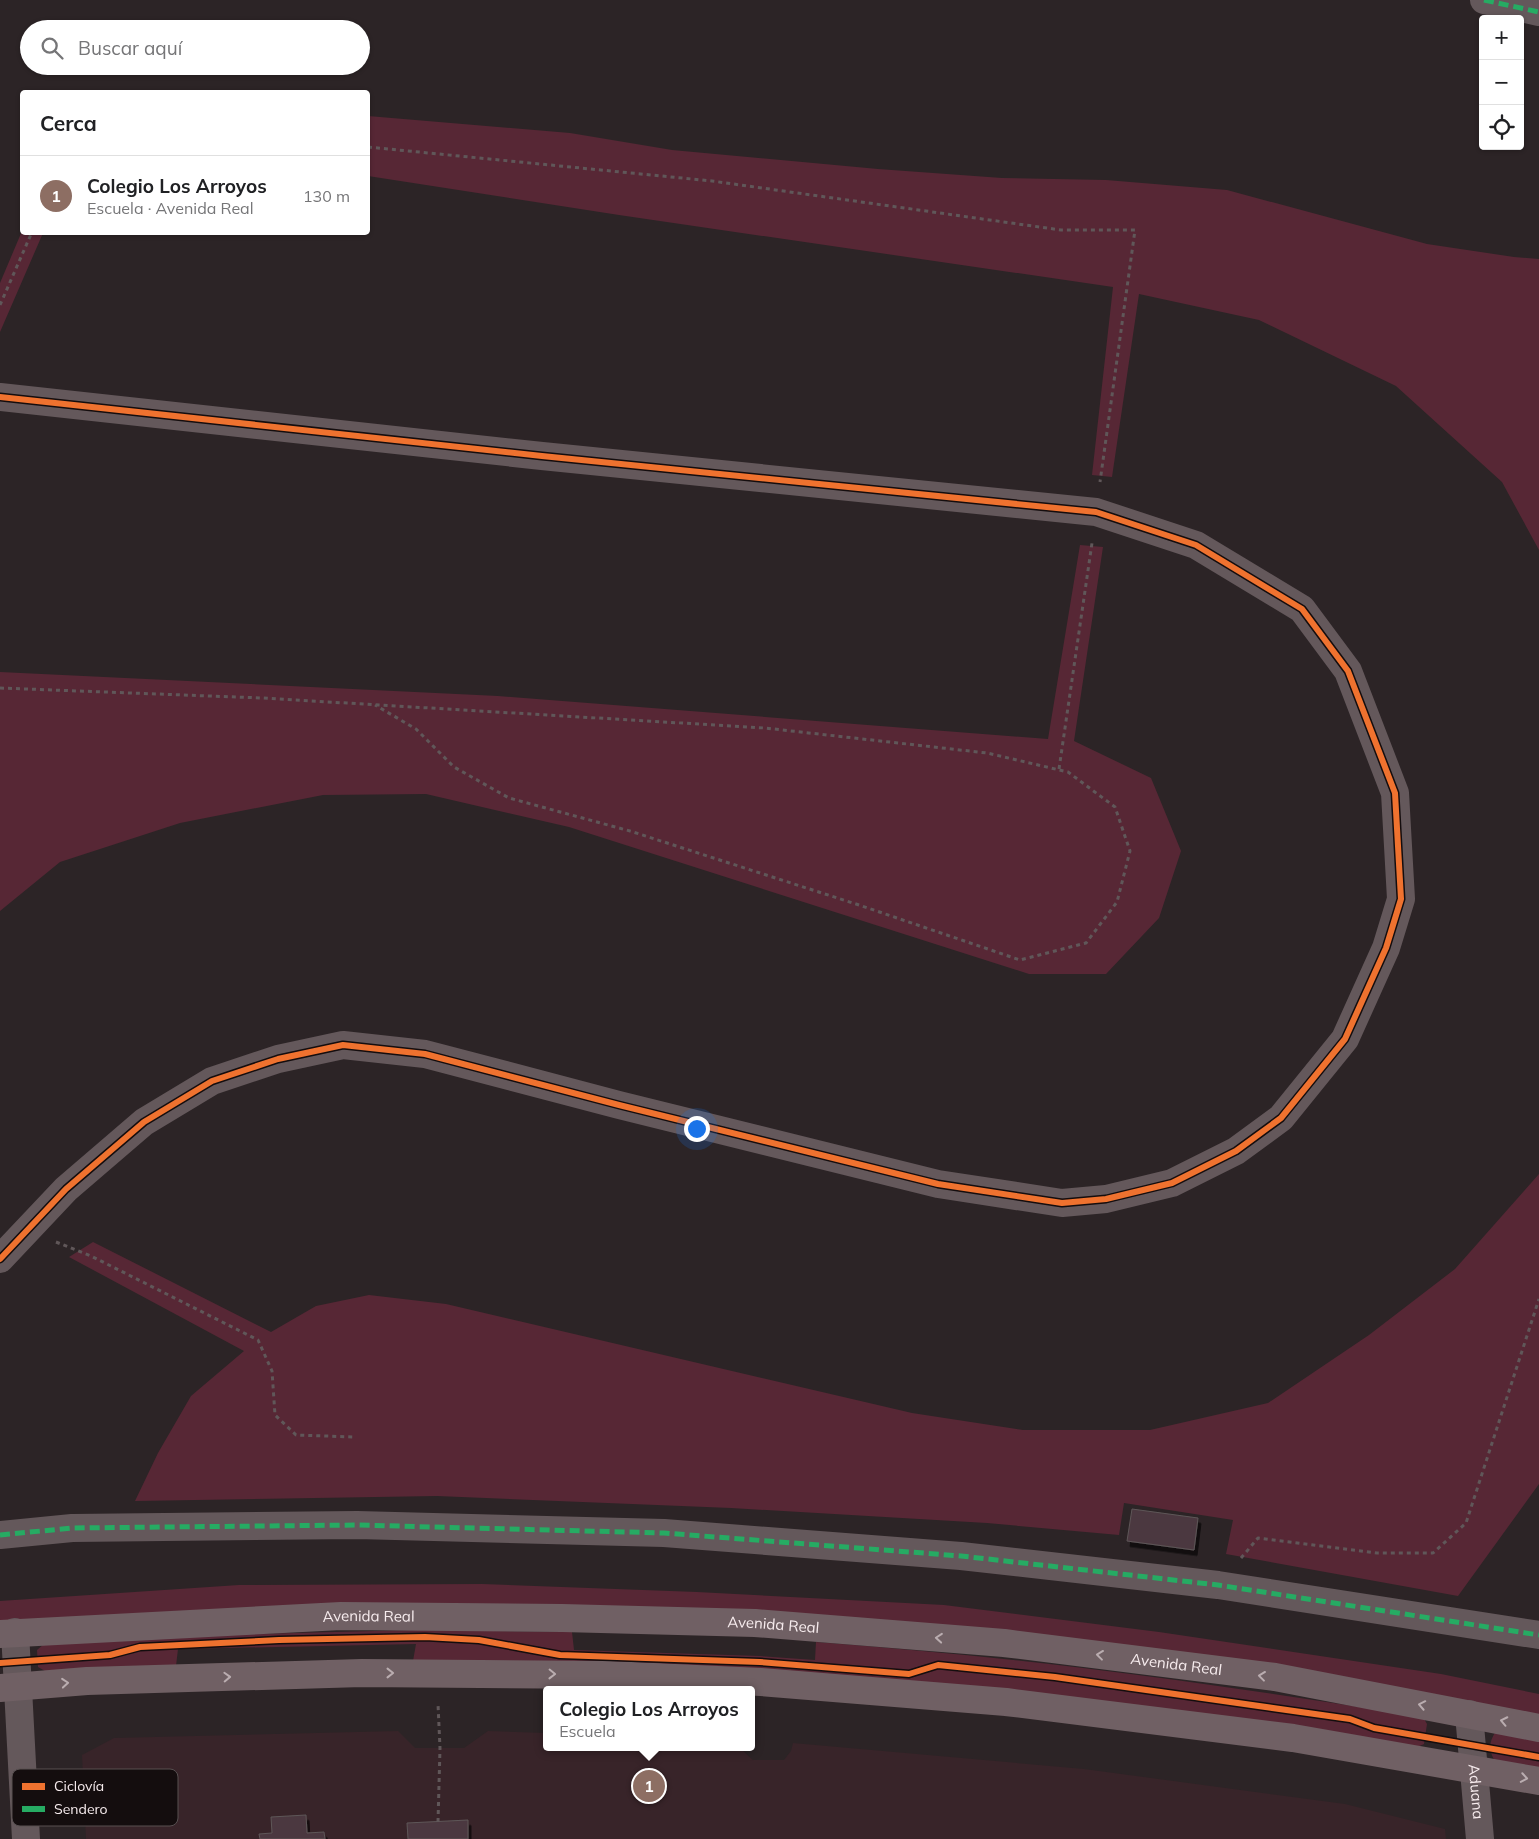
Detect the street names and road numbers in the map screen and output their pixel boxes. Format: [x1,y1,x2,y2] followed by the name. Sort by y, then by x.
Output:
[322,1606,415,1626] street label: Avenida Real
[727,1612,820,1637] street label: Avenida Real
[1130,1649,1223,1679] street label: Avenida Real
[1464,1763,1488,1820] street label: Aduana

